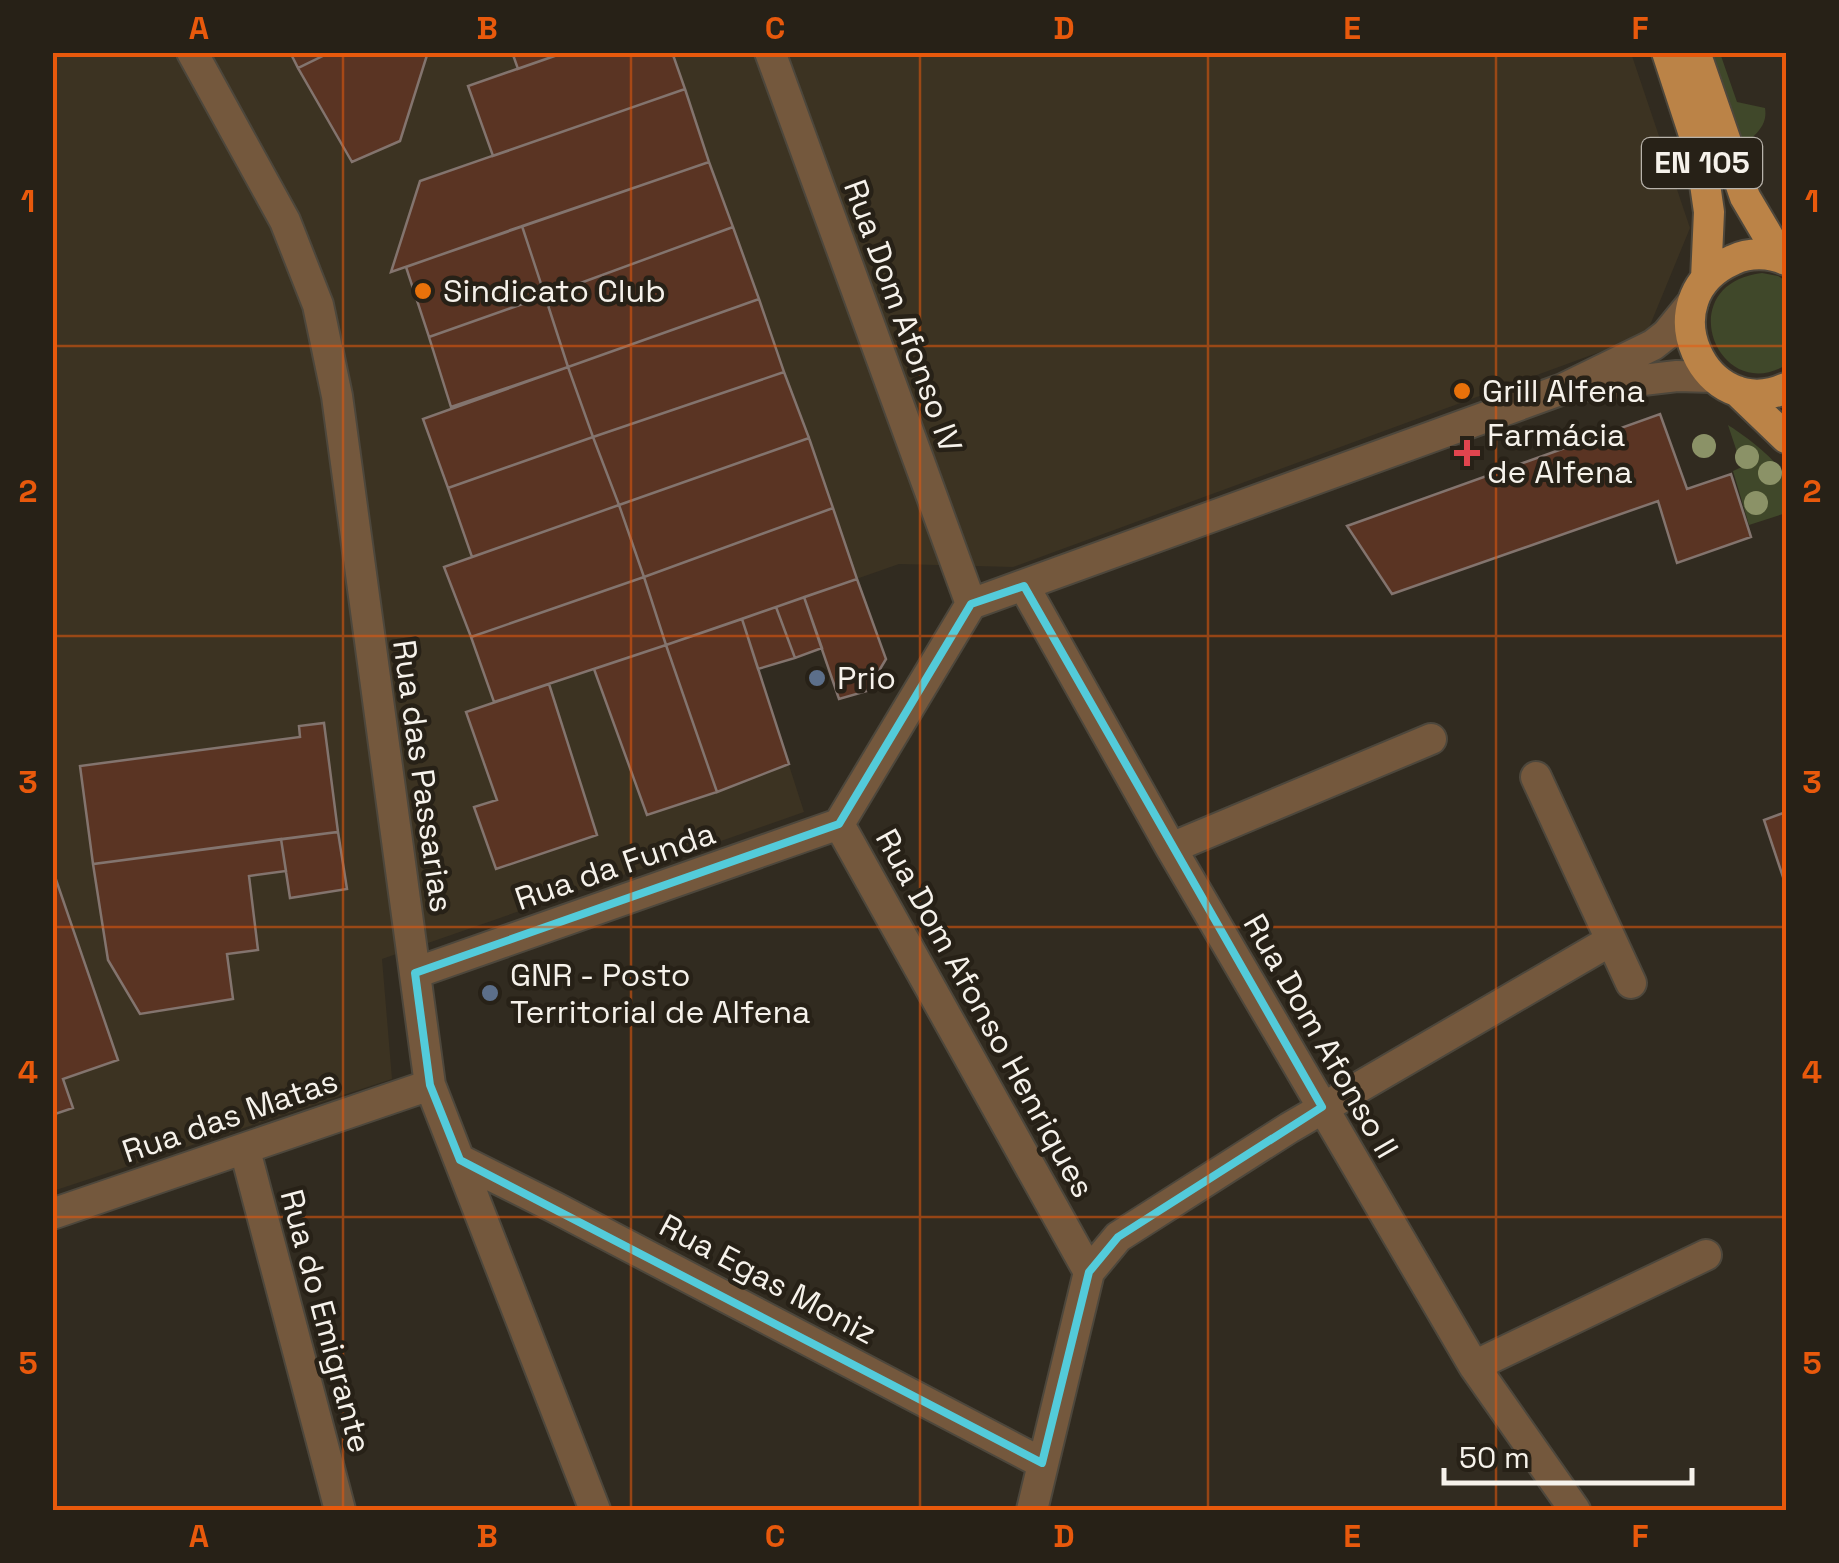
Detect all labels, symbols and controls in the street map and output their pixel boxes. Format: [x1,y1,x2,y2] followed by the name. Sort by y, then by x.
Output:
[189,8,209,48] text: A
[476,8,498,48] text: B
[765,8,785,48] text: C
[1053,8,1075,48] text: D
[1343,8,1361,48] text: E
[1631,8,1649,48] text: F
[1642,138,1762,188] road number: EN 105
[835,174,971,458] street label: Rua Dom Afonso IV
[21,181,35,221] text: 1
[1805,181,1819,221] text: 1
[443,271,666,311] place label: Sindicato Club
[412,280,434,302] marker: Sindicato Club
[1482,371,1645,411] place label: Grill Alfena
[1451,380,1473,402] marker: Grill Alfena
[1487,415,1633,492] place label: Farmácia de Alfena
[1456,442,1478,464] marker: Farmácia de Alfena
[18,471,38,511] text: 2
[1802,471,1822,511] text: 2
[384,637,462,915] street label: Rua das Passarias
[837,658,896,698] place label: Prio
[806,667,828,689] marker: Prio
[18,762,38,802] text: 3
[1802,762,1822,802] text: 3
[510,813,720,919] street label: Rua da Funda
[867,822,1103,1204] street label: Rua Dom Afonso Henriques
[1235,907,1407,1165] street label: Rua Dom Afonso II
[510,955,811,1032] place label: GNR - Posto Territorial de Alfena
[479,982,501,1004] marker: GNR - Posto Territorial de Alfena
[18,1052,38,1092] text: 4
[1802,1052,1822,1092] text: 4
[117,1060,343,1172] street label: Rua das Matas
[272,1185,380,1457] street label: Rua do Emigrante
[653,1205,883,1353] street label: Rua Egas Moniz
[18,1343,38,1383] text: 5
[1802,1343,1822,1383] text: 5
[1444,1423,1692,1485] scale bar
[1459,1438,1530,1477] text: 50 m
[189,1516,209,1556] text: A
[476,1516,498,1556] text: B
[765,1516,785,1556] text: C
[1053,1516,1075,1556] text: D
[1343,1516,1361,1556] text: E
[1631,1516,1649,1556] text: F

